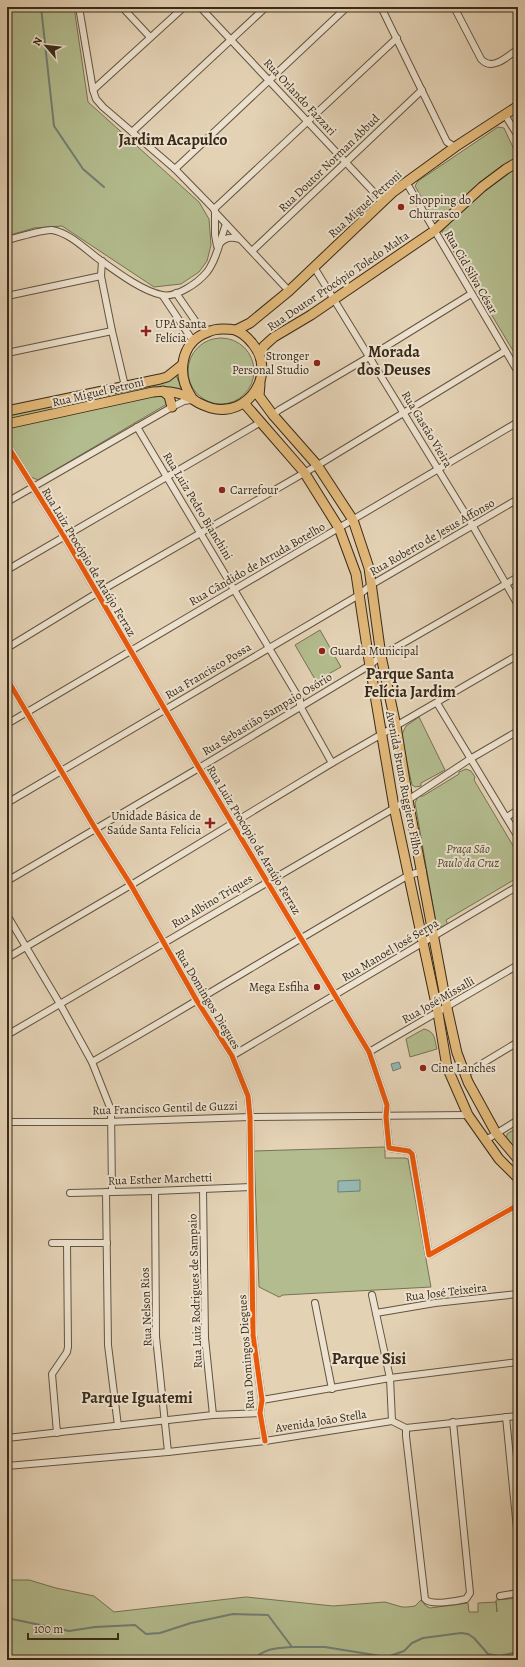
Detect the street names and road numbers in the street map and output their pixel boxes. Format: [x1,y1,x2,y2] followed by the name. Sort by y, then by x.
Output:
[260,55,340,139] street label: Rua Orlando Fazzari
[275,110,383,216] street label: Rua Doutor Norman Abbud
[325,167,405,241] street label: Rua Miguel Petroni
[264,227,413,335] street label: Rua Doutor Procópio Toledo Malta
[441,227,502,317] street label: Rua Cid Silva César
[50,374,146,410] street label: Rua Miguel Petroni
[398,388,456,471] street label: Rua Gastão Vieira
[159,449,237,563] street label: Rua Luiz Pedro Bianchini
[38,484,140,640] street label: Rua Luiz Procópio de Araújo Ferraz
[367,495,498,579] street label: Rua Roberto de Jesus Affonso
[186,518,328,610] street label: Rua Cândido de Arruda Botelho
[162,639,254,703] street label: Rua Francisco Possa
[199,669,335,759] street label: Rua Sebastião Sampaio Osório
[382,709,426,856] street label: Avenida Bruno Ruggiero Filho
[203,762,305,918] street label: Rua Luiz Procópio de Araújo Ferraz
[168,870,256,932] street label: Rua Albino Triques
[339,915,442,985] street label: Rua Manoel José Serpa
[172,946,244,1052] street label: Rua Domingos Diegues
[399,973,477,1027] street label: Rua José Missalli
[92,1097,238,1119] street label: Rua Francisco Gentil de Guzzi
[108,1169,212,1189] street label: Rua Esther Marchetti
[184,1213,206,1369] street label: Rua Luiz Rodrigues de Sampaio
[137,1267,155,1347] street label: Rua Nelson Rios
[404,1279,488,1305] street label: Rua José Teixeira
[234,1294,258,1410] street label: Rua Domingos Diegues
[273,1406,368,1436] street label: Avenida João Stella

